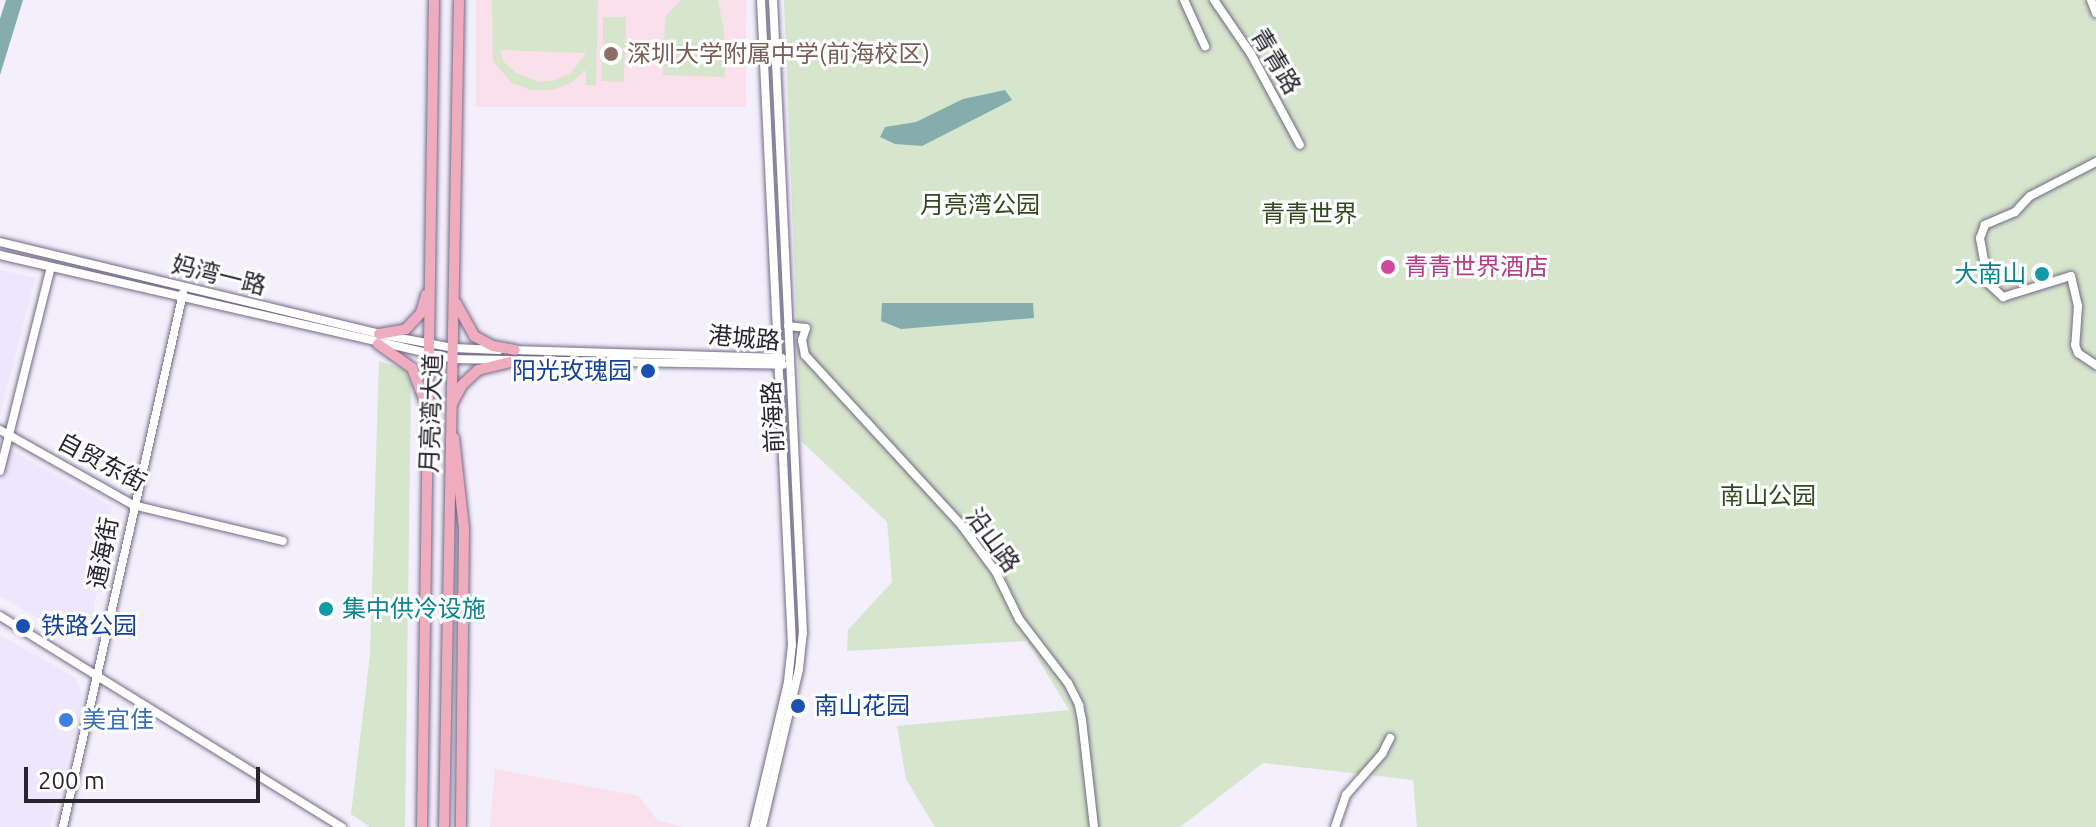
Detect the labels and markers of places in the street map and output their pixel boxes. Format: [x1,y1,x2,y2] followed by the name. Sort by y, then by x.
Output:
[627,40,930,68] place label: 深圳大学附属中学(前海校区)
[602,45,620,63] marker: 深圳大学附属中学(前海校区)
[1404,253,1548,281] place label: 青青世界酒店
[1379,258,1397,276] marker: 青青世界酒店
[1954,260,2026,288] place label: 大南山
[2033,265,2051,283] marker: 大南山
[512,357,632,385] place label: 阳光玫瑰园
[639,362,657,380] marker: 阳光玫瑰园
[342,595,486,623] place label: 集中供冷设施
[317,600,335,618] marker: 集中供冷设施
[41,612,137,640] place label: 铁路公园
[12,615,34,637] marker: 铁路公园
[814,692,910,720] place label: 南山花园
[789,697,807,715] marker: 南山花园
[82,706,154,734] place label: 美宜佳
[57,711,75,729] marker: 美宜佳

